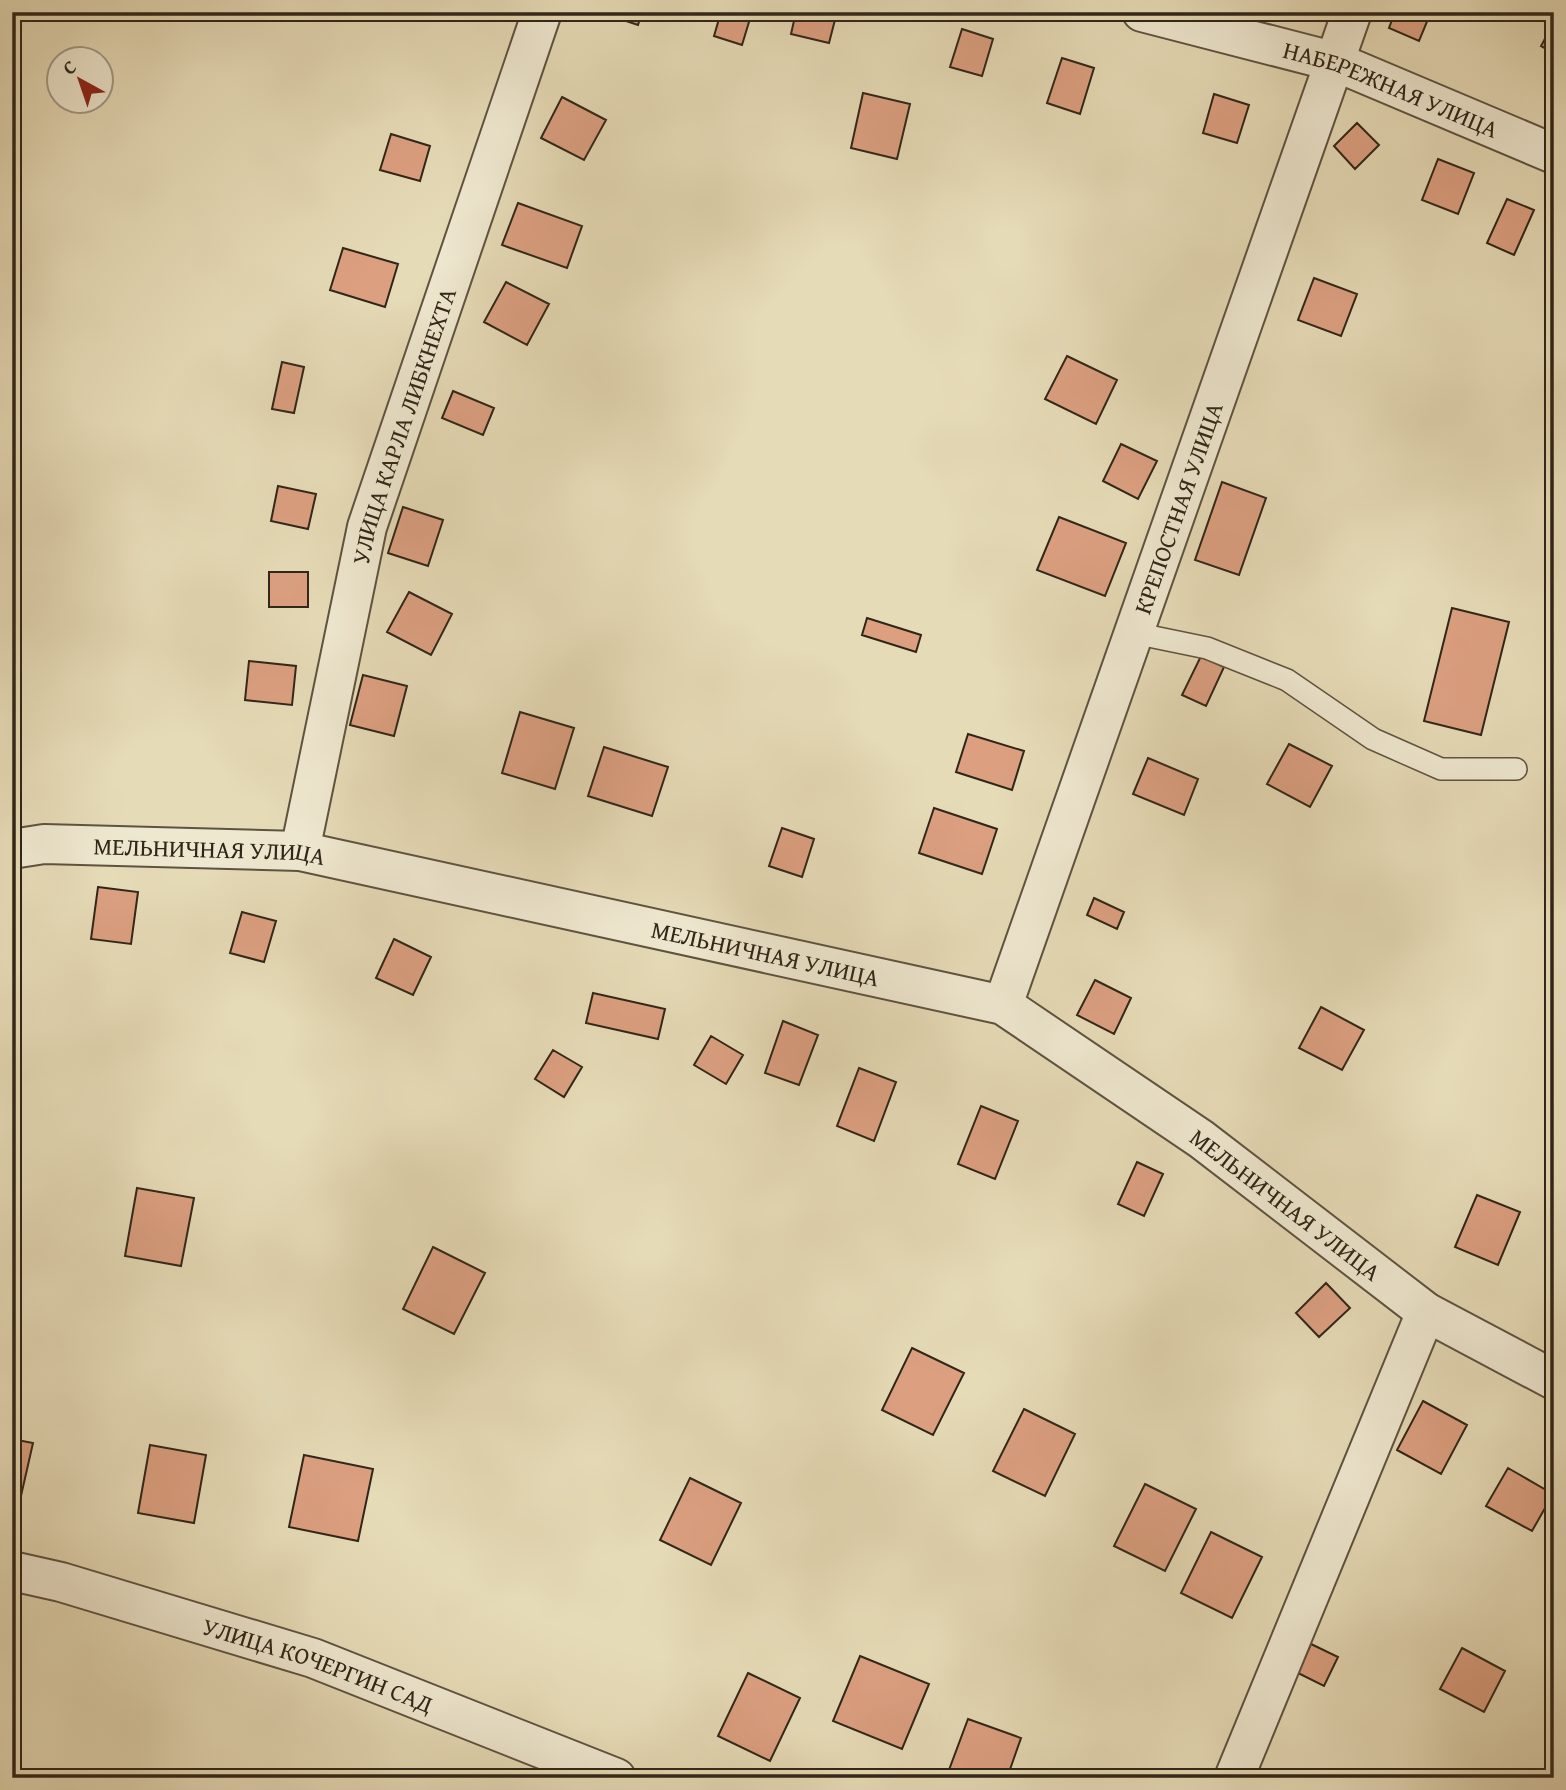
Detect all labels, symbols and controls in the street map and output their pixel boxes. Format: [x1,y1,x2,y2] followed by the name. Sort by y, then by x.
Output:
[1280,32,1504,146] street label: НАБЕРЕЖНАЯ УЛИЦА
[46,46,116,116] north arrow
[56,53,82,81] text: С
[342,282,465,567] street label: УЛИЦА КАРЛА ЛИБКНЕХТА
[1124,397,1231,618] street label: КРЕПОСТНАЯ УЛИЦА
[93,828,329,874] street label: МЕЛЬНИЧНАЯ УЛИЦА
[648,911,883,995] street label: МЕЛЬНИЧНАЯ УЛИЦА
[1183,1119,1389,1289] street label: МЕЛЬНИЧНАЯ УЛИЦА
[198,1608,438,1721] street label: УЛИЦА КОЧЕРГИН САД

